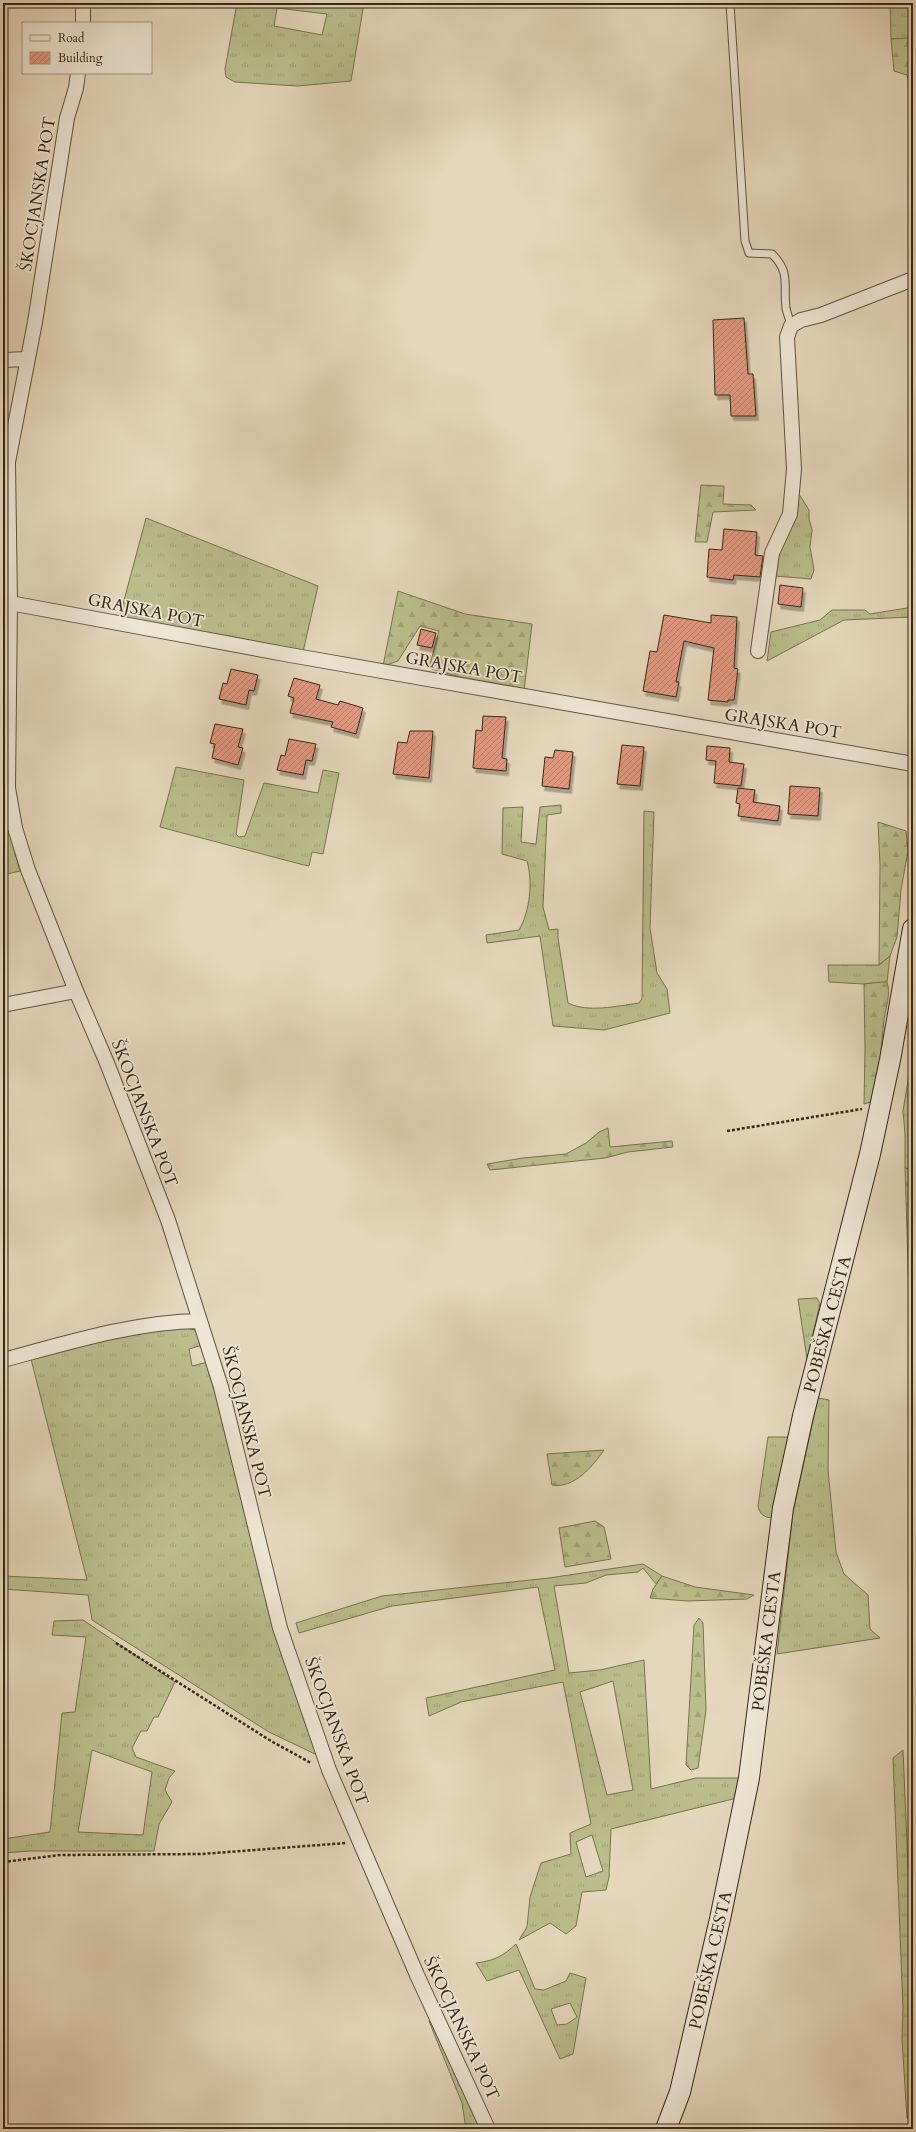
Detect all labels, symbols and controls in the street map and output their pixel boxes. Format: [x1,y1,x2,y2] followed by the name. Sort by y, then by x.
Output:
[22,22,152,74] legend
[58,30,85,46] text: Road
[58,50,103,66] text: Building
[14,115,61,273] street label: ŠKOCJANSKA POT
[86,588,206,633] street label: GRAJSKA POT
[404,646,524,689] street label: GRAJSKA POT
[723,703,843,744] street label: GRAJSKA POT
[106,1036,183,1190] street label: ŠKOCJANSKA POT
[798,1252,857,1395] street label: POBEŠKA CESTA
[216,1344,277,1501] street label: ŠKOCJANSKA POT
[746,1569,787,1713] street label: POBEŠKA CESTA
[299,1654,374,1809] street label: ŠKOCJANSKA POT
[683,1888,738,2031] street label: POBEŠKA CESTA
[418,1953,505,2104] street label: ŠKOCJANSKA POT

